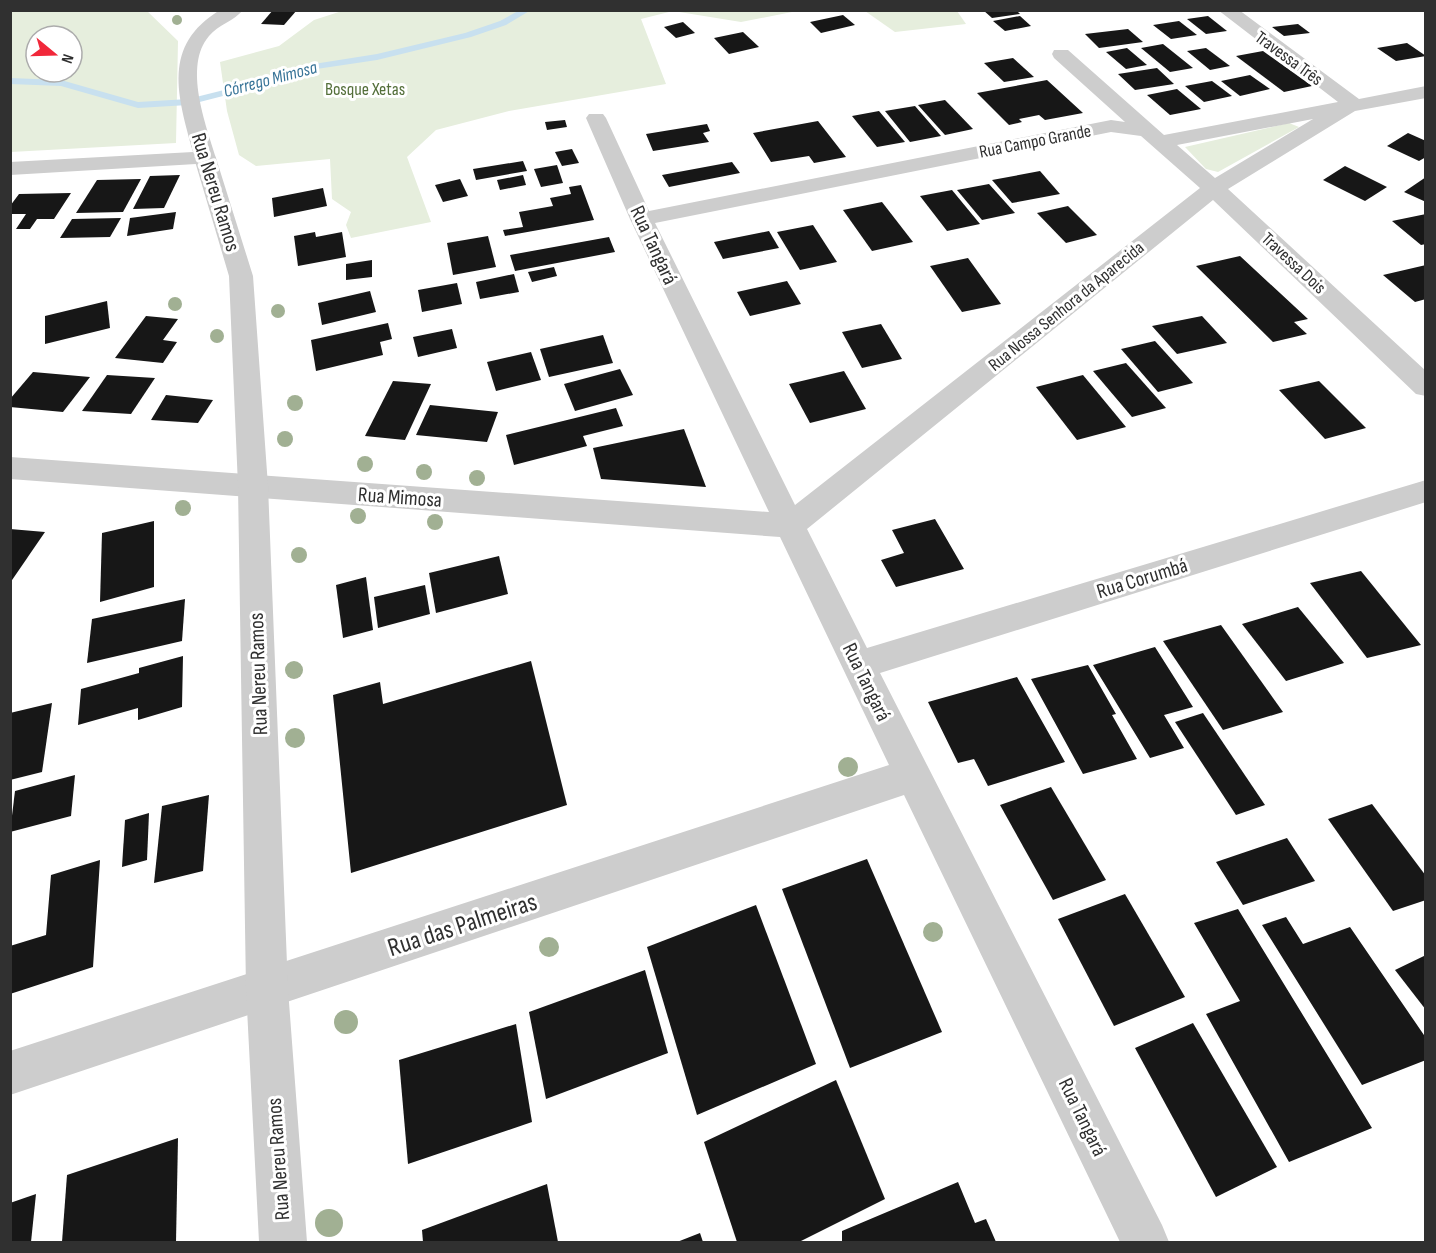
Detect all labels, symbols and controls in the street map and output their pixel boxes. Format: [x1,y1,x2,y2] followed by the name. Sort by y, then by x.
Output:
[24,24,84,84] north arrow
[1251,27,1327,90] street label: Travessa Três
[56,51,77,66] text: N
[221,57,320,102] water label: Córrego Mimosa
[325,79,405,100] park label: Bosque Xetas
[977,120,1093,163] street label: Rua Campo Grande
[186,130,245,254] street label: Rua Nereu Ramos
[624,202,683,289] street label: Rua Tangará
[1257,228,1330,298] street label: Travessa Dois
[984,237,1148,376] street label: Rua Nossa Senhora da Aparecida
[357,482,443,513] street label: Rua Mimosa
[1094,553,1191,604] street label: Rua Corumbá
[244,612,273,736] street label: Rua Nereu Ramos
[837,639,896,725] street label: Rua Tangará
[384,887,541,964] street label: Rua das Palmeiras
[1053,1074,1112,1160] street label: Rua Tangará
[262,1097,295,1221] street label: Rua Nereu Ramos

